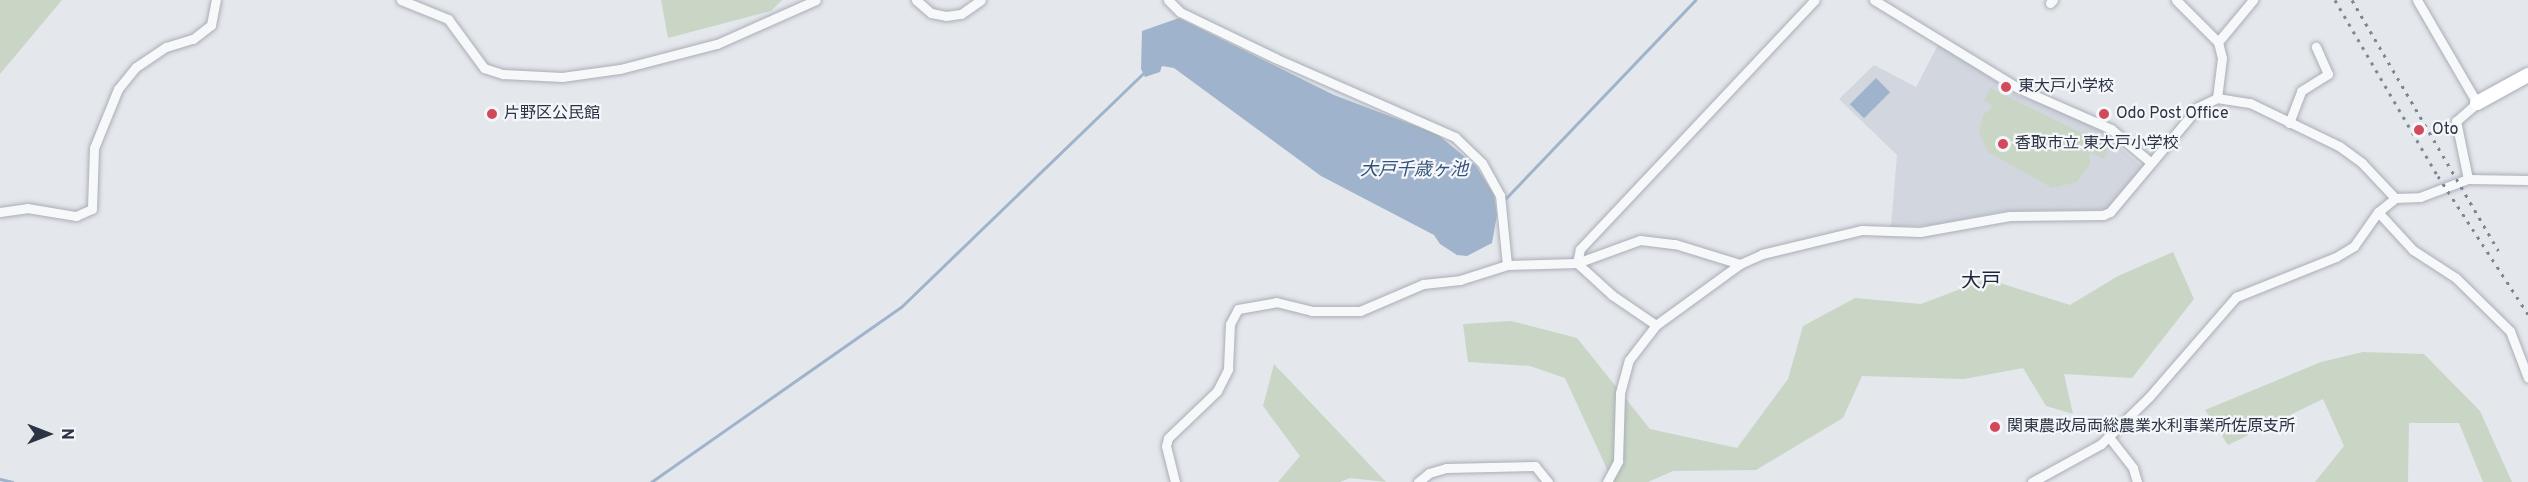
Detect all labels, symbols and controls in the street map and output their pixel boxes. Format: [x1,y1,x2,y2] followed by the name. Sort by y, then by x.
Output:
[2018,77,2114,97] place label: 東大戸小学校
[1999,80,2013,94] marker: 東大戸小学校
[504,104,600,124] place label: 片野区公民館
[2116,104,2229,124] place label: Odo Post Office
[485,107,499,121] marker: 片野区公民館
[2097,107,2111,121] marker: Odo Post Office
[2432,120,2458,140] place label: Oto
[2410,121,2428,139] marker: Oto
[2015,134,2179,154] place label: 香取市立 東大戸小学校
[1996,137,2010,151] marker: 香取市立 東大戸小学校
[1360,160,1468,182] water label: 大戸千歳ヶ池
[1961,270,2001,294] district label: 大戸
[18,404,78,464] north arrow
[2007,417,2295,437] place label: 関東農政局両総農業水利事業所佐原支所
[1988,420,2002,434] marker: 関東農政局両総農業水利事業所佐原支所
[56,428,76,440] text: N

